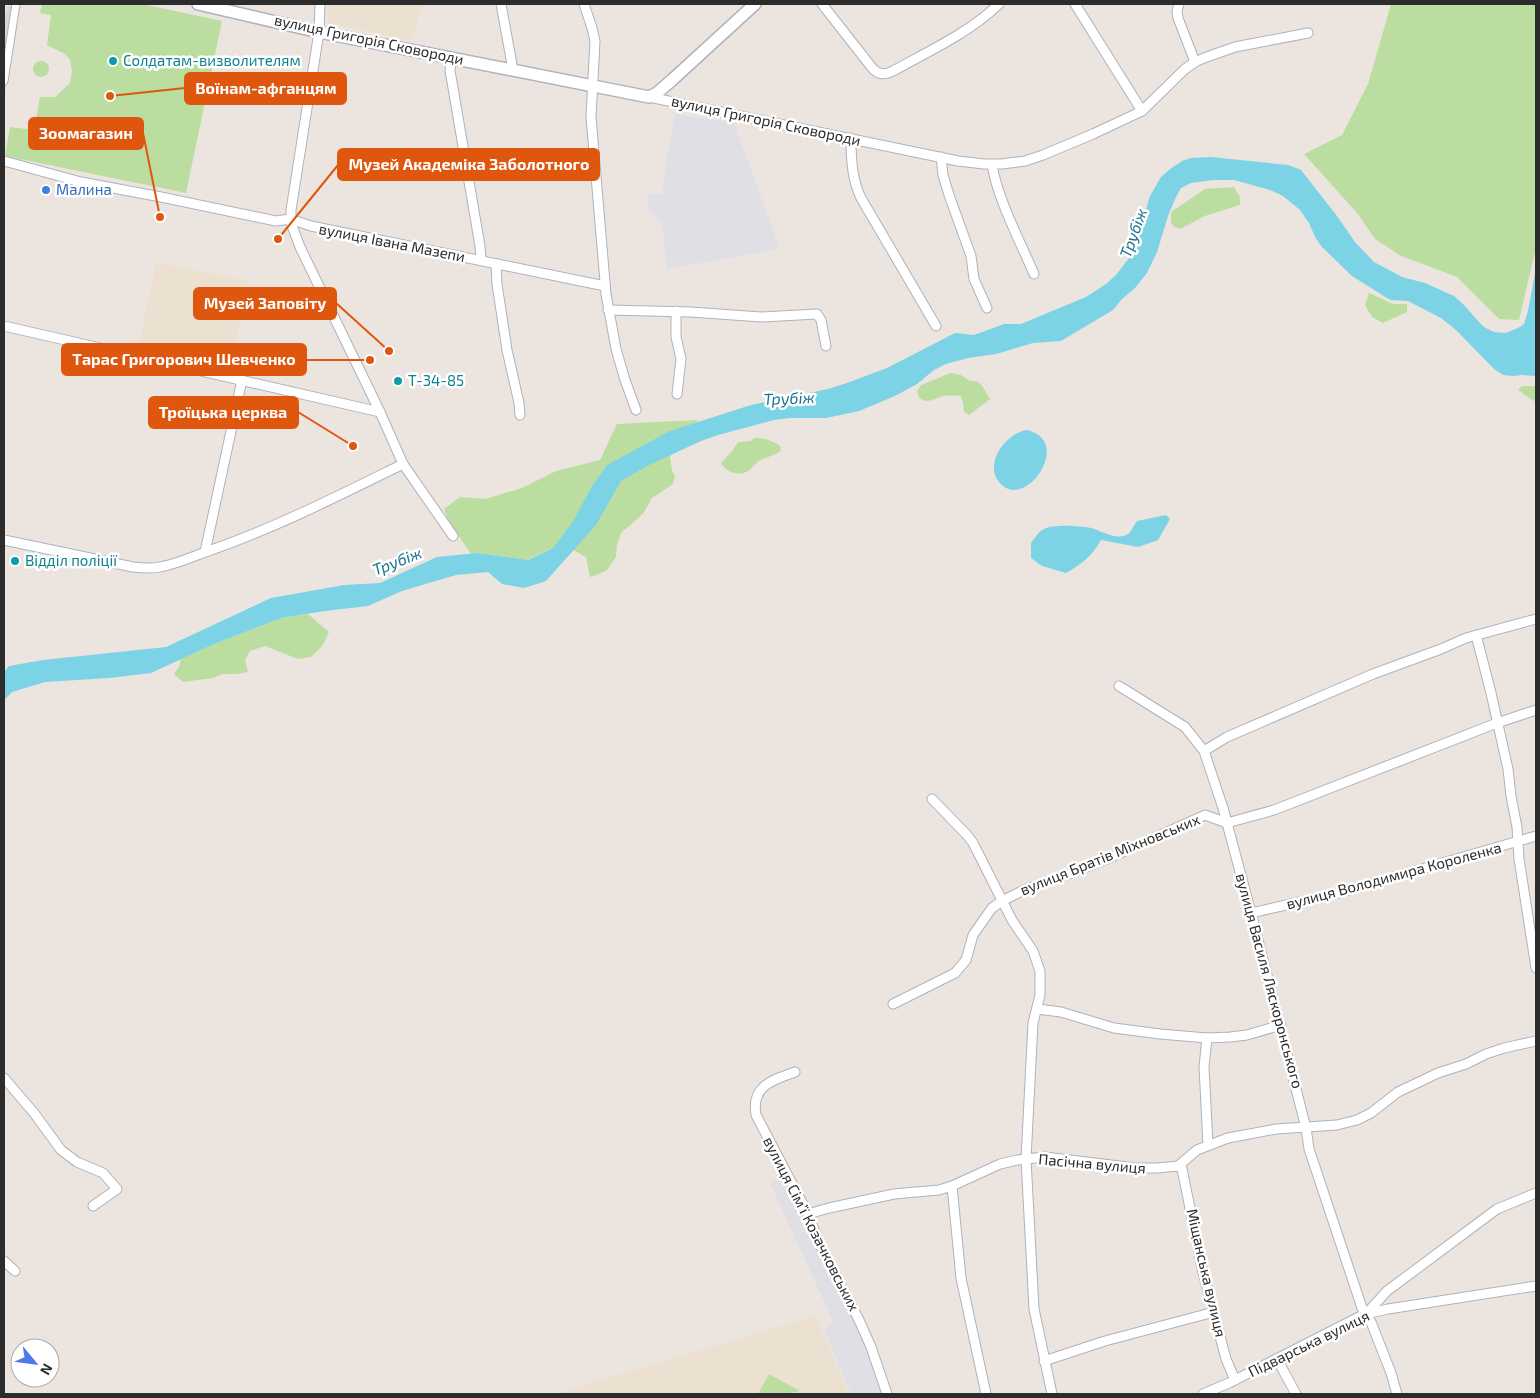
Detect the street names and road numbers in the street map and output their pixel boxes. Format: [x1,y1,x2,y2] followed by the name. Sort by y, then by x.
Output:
[273,10,466,69] street label: вулиця Григорія Сковороди
[670,91,863,150] street label: вулиця Григорія Сковороди
[317,219,467,266] street label: вулиця Івана Мазепи
[1017,810,1203,899] street label: вулиця Братів Міхновських
[1284,838,1504,913] street label: вулиця Володимира Короленка
[1232,871,1307,1091] street label: вулиця Василя Ляскоронського
[759,1133,864,1314] street label: вулиця Сімʼї Козачковських
[1038,1149,1147,1178] street label: Пасічна вулиця
[1182,1207,1230,1339] street label: Міщанська вулиця
[1245,1306,1373,1381] street label: Підварська вулиця

